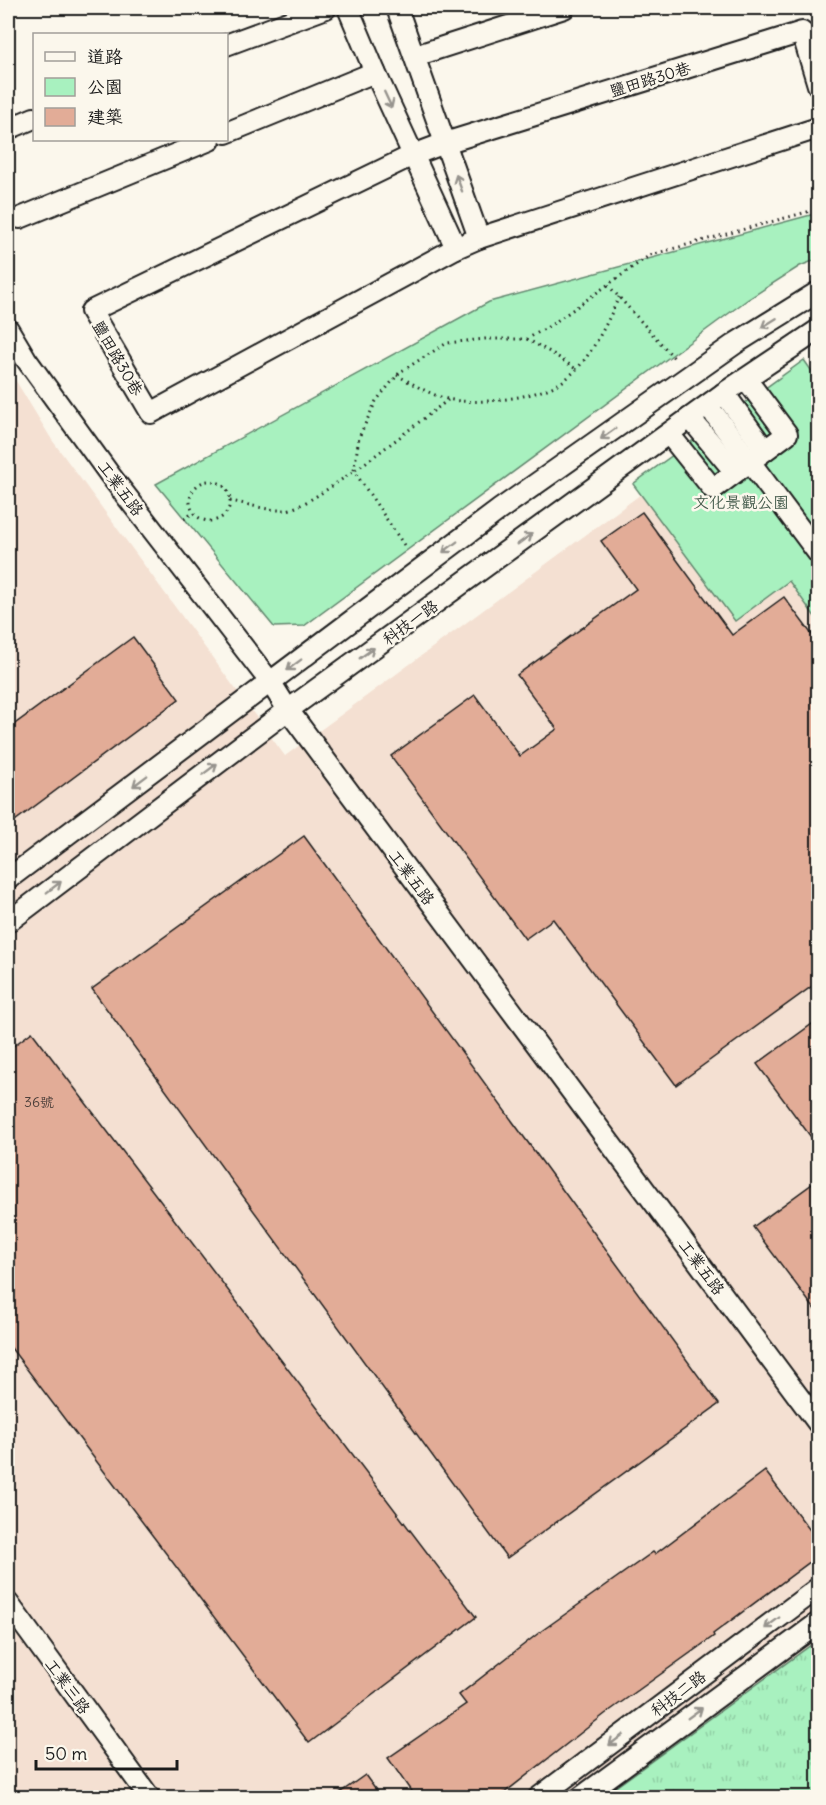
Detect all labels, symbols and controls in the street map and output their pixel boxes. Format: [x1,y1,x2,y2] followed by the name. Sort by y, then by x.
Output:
[33,33,228,141] legend
[87,45,123,68] text: 道路
[607,57,693,101] street label: 鹽田路30巷
[87,75,123,98] text: 公園
[383,91,394,109] one-way arrow
[87,105,123,128] text: 建築
[453,174,464,193] one-way arrow
[88,317,148,399] street label: 鹽田路30巷
[761,317,778,329] one-way arrow
[601,427,617,440] one-way arrow
[94,456,148,520] street label: 工業五路
[693,492,789,512] park label: 文化景觀公園
[516,533,532,545] one-way arrow
[443,541,459,554] one-way arrow
[378,595,442,649] street label: 科技一路
[358,647,374,659] one-way arrow
[287,659,303,671] one-way arrow
[201,763,217,775] one-way arrow
[132,774,148,787] one-way arrow
[385,845,439,909] street label: 工業五路
[46,880,62,893] one-way arrow
[24,1093,54,1111] house number: 36號
[675,1235,729,1299] street label: 工業五路
[764,1616,780,1629] one-way arrow
[41,1654,95,1718] street label: 工業三路
[646,1666,710,1720] street label: 科技二路
[686,1707,702,1720] one-way arrow
[36,1733,177,1771] scale bar
[608,1733,624,1746] one-way arrow
[45,1742,87,1765] text: 50 m

